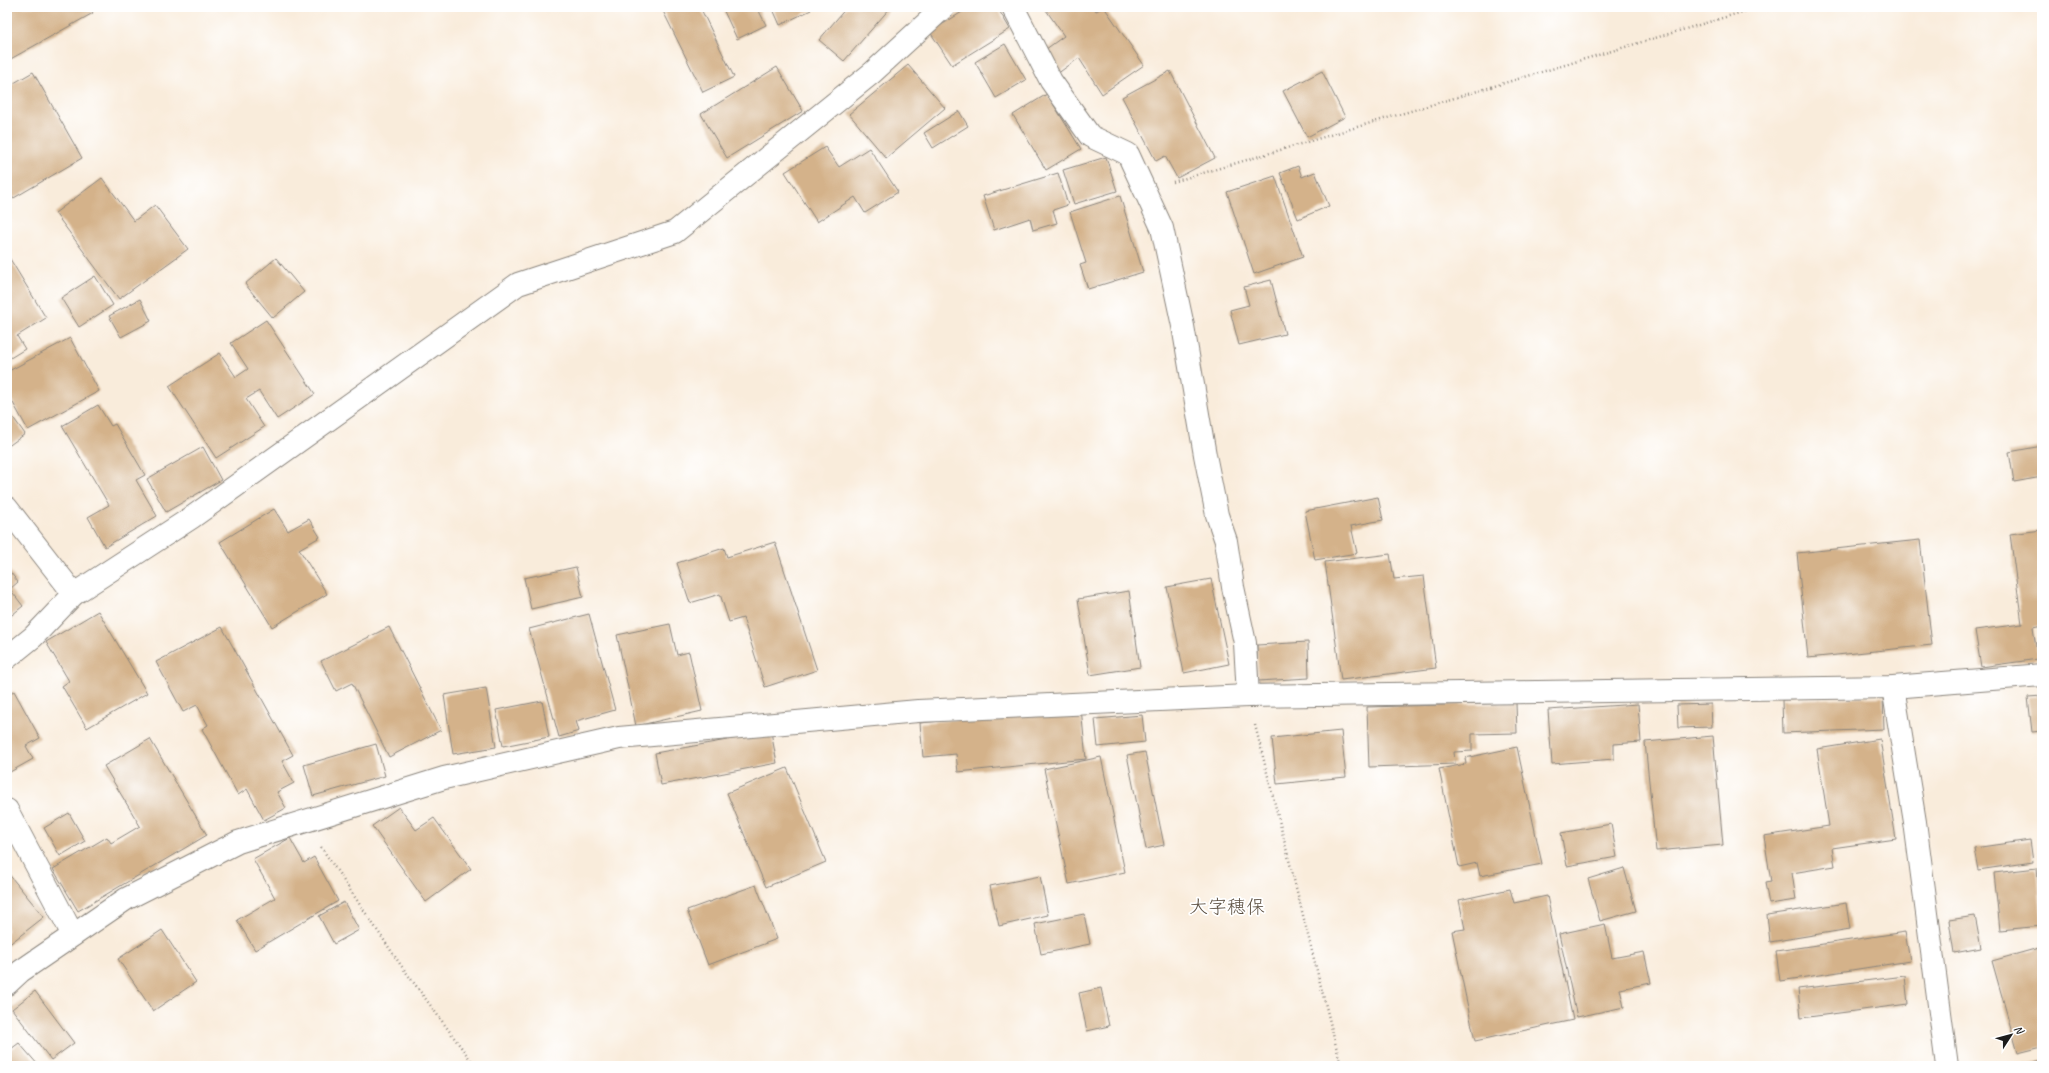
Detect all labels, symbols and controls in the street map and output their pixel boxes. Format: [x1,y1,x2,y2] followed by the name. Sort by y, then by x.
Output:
[1189,895,1265,919] district label: 大字穂保
[1991,1015,2031,1055] north arrow
[2011,1022,2028,1038] text: N

